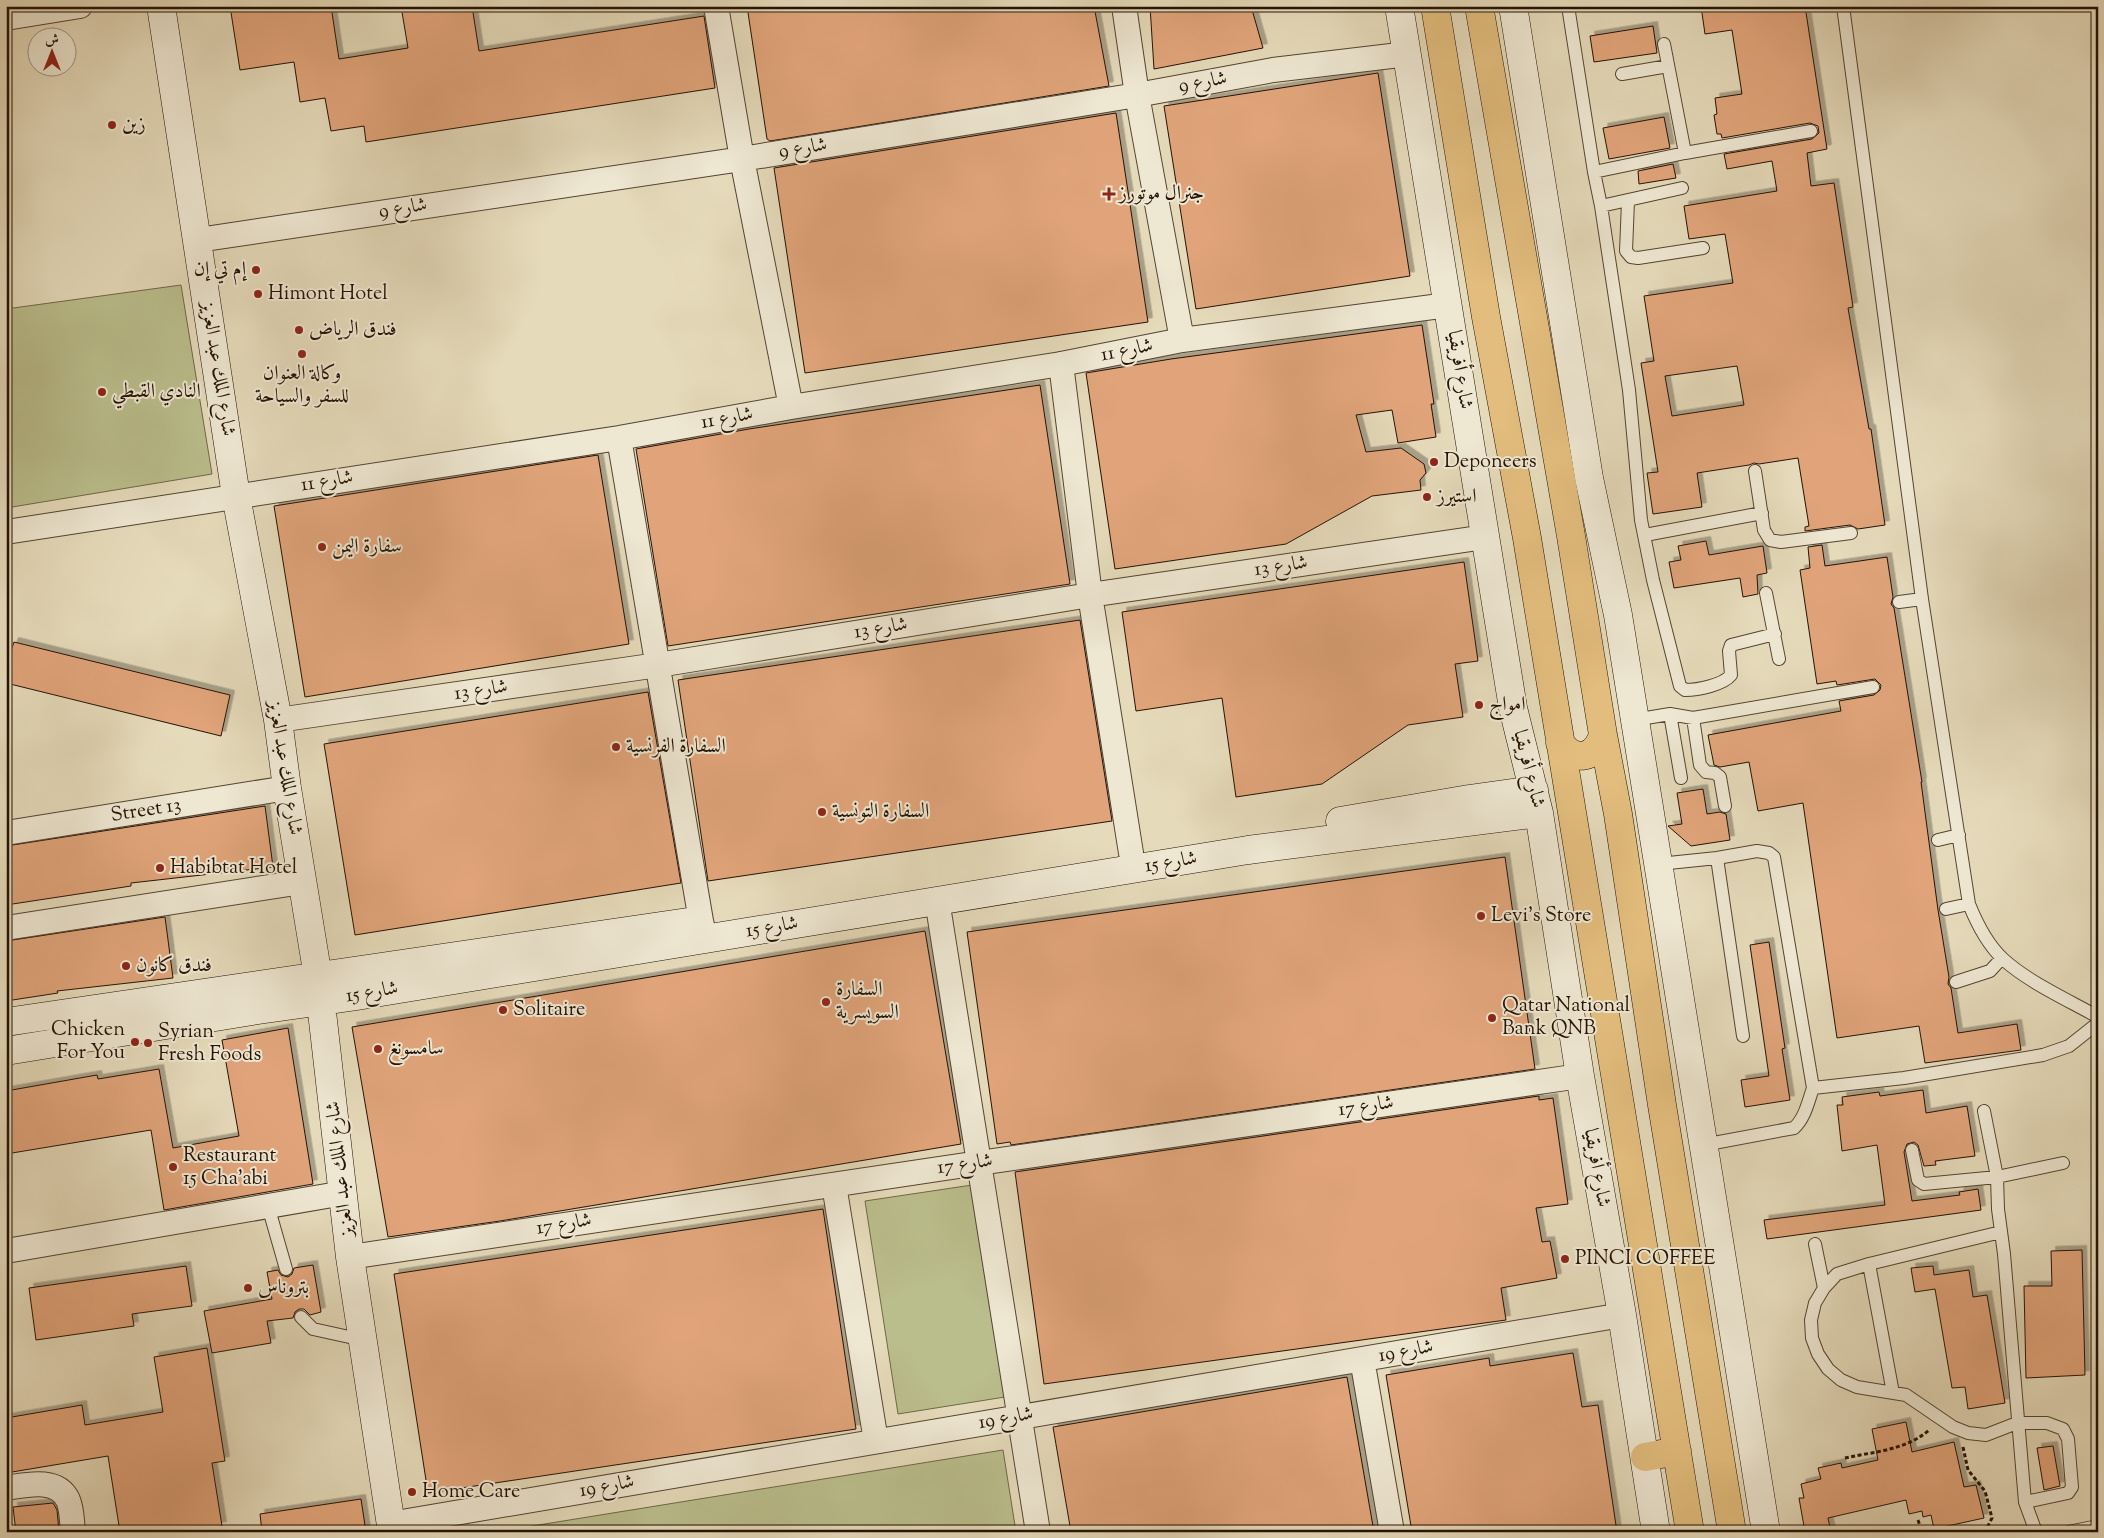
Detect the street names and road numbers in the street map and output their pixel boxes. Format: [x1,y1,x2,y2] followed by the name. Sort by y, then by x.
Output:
[1176,64,1230,102] street label: شارع 9
[777,131,829,168] street label: شارع 9
[377,191,429,228] street label: شارع 9
[191,297,242,439] street label: شارع الملك عبد العزيز
[1437,328,1482,412] street label: شارع أفريقيا
[1098,332,1156,371] street label: شارع 11
[699,400,756,439] street label: شارع 11
[299,464,355,501] street label: شارع 11
[1252,549,1310,586] street label: شارع 13
[852,610,910,649] street label: شارع 13
[452,673,510,710] street label: شارع 13
[258,696,309,838] street label: شارع الملك عبد العزيز
[1503,726,1554,811] street label: شارع أفريقيا
[109,791,183,831] street label: Street 13
[1143,845,1199,882] street label: شارع 15
[744,910,800,947] street label: شارع 15
[344,975,400,1012] street label: شارع 15
[1336,1089,1396,1126] street label: شارع 17
[319,1100,364,1240] street label: شارع الملك عبد العزيز
[1574,1126,1619,1210] street label: شارع أفريقيا
[935,1147,995,1184] street label: شارع 17
[534,1206,594,1245] street label: شارع 17
[1376,1333,1436,1372] street label: شارع 19
[976,1400,1036,1439] street label: شارع 19
[577,1468,637,1507] street label: شارع 19

